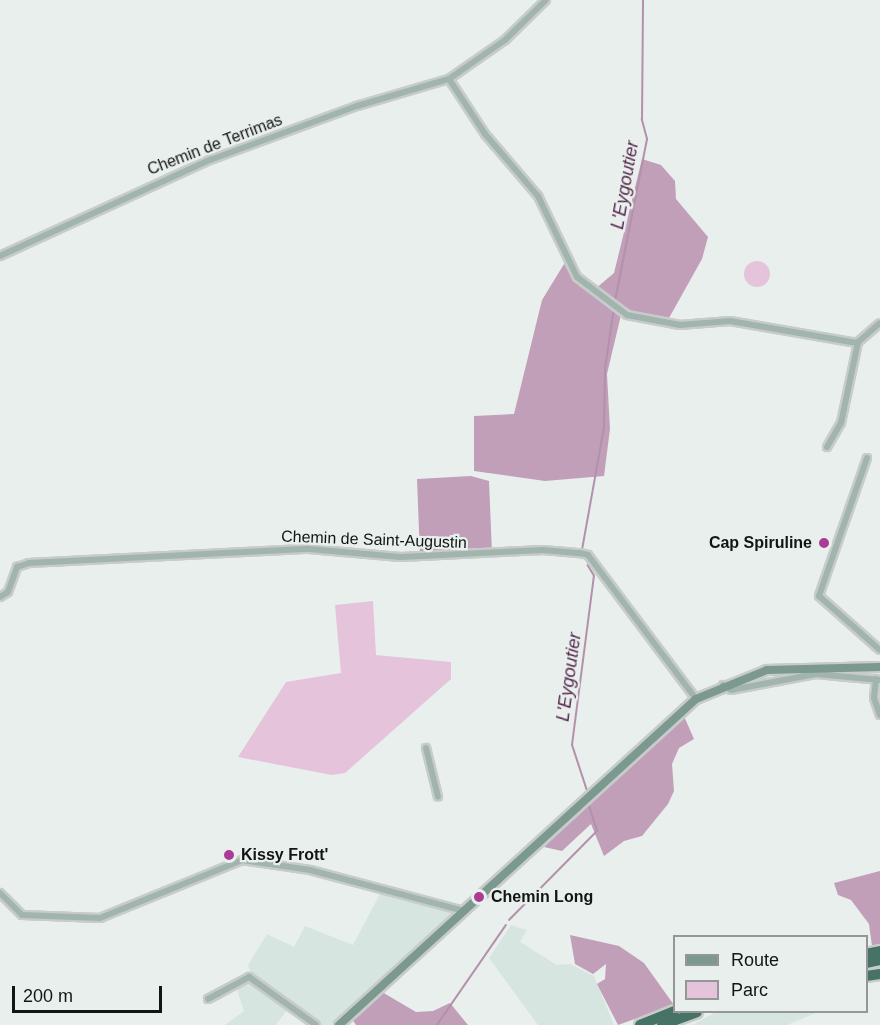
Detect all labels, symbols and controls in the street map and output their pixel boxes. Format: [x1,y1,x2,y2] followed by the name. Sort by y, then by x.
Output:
[145,110,285,180] street label: Chemin de Terrimas
[607,139,643,231] water label: L'Eygoutier
[281,527,467,553] street label: Chemin de Saint-Augustin
[709,533,812,553] place label: Cap Spiruline
[817,536,831,550] marker: Cap Spiruline
[552,631,586,723] water label: L'Eygoutier
[241,845,328,865] place label: Kissy Frott'
[222,848,236,862] marker: Kissy Frott'
[491,887,593,907] place label: Chemin Long
[472,890,486,904] marker: Chemin Long
[673,935,868,1013] legend
[731,950,779,970] text: Route
[15,974,165,1012] scale bar
[731,980,768,1000] text: Parc
[23,986,73,1006] text: 200 m

